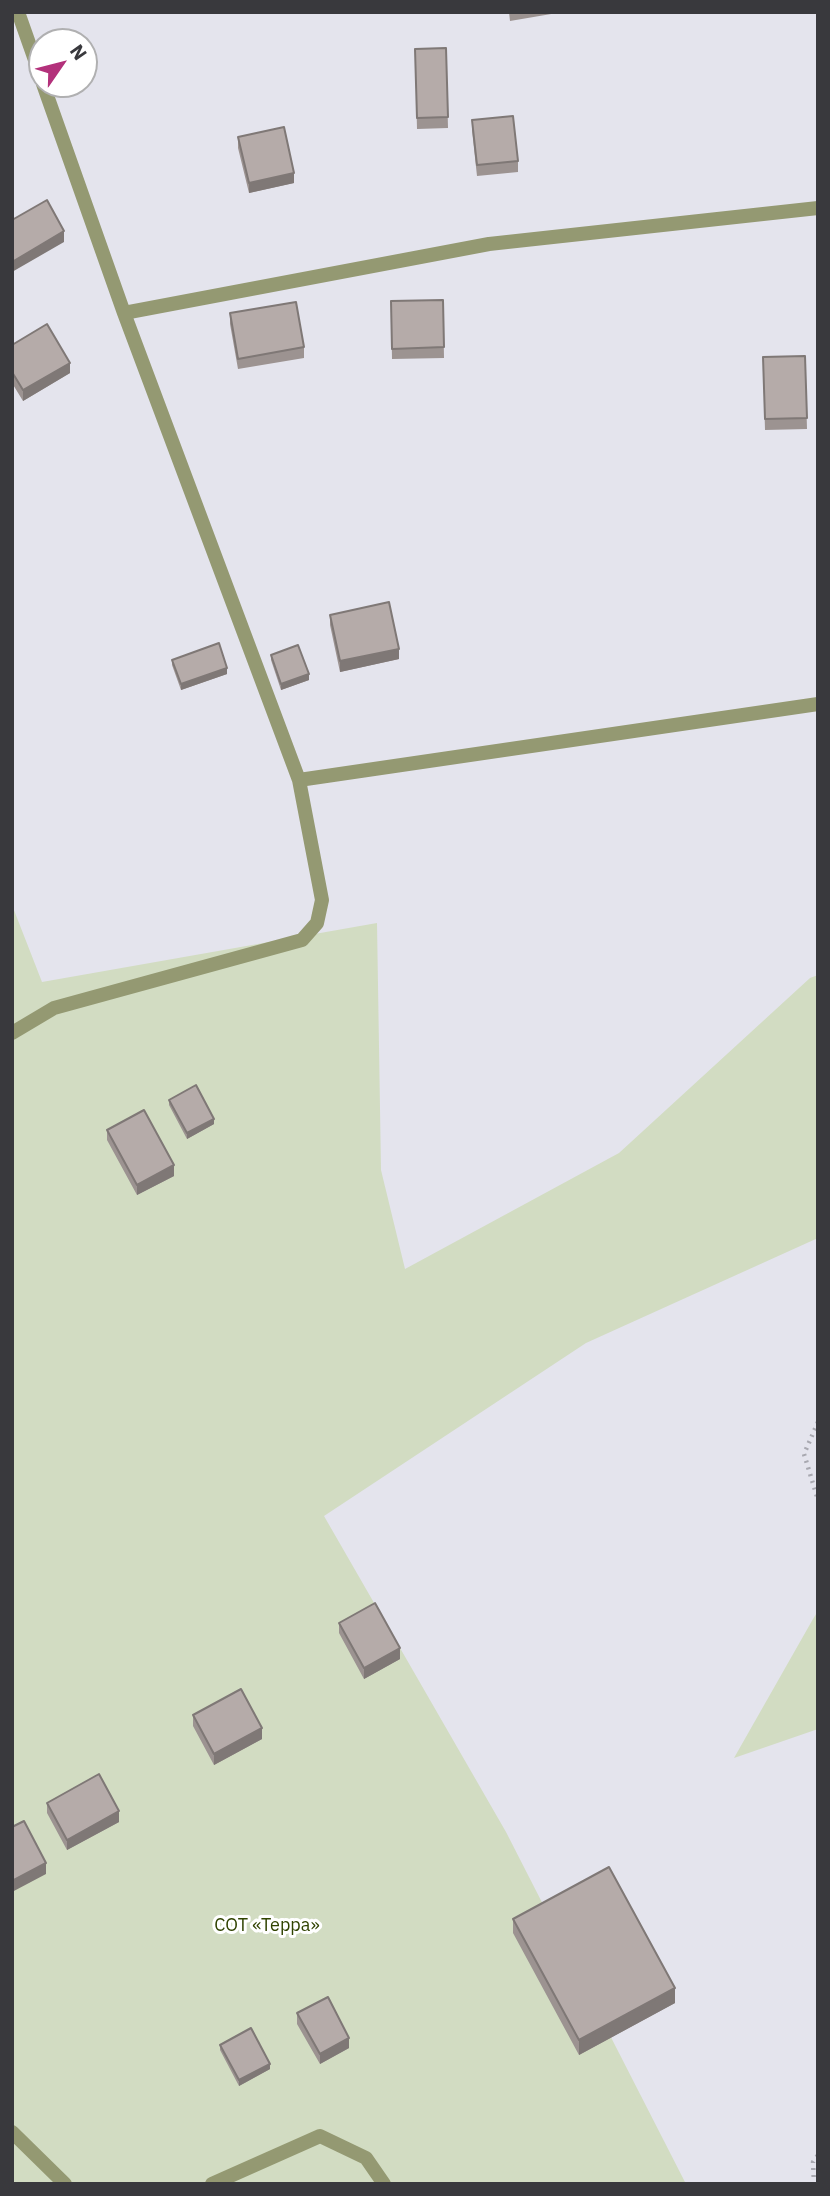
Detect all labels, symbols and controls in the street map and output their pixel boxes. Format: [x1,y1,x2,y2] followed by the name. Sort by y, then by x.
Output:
[28,28,98,98] north arrow
[65,40,92,65] text: N
[214,1915,320,1937] park label: СОТ «Терра»

